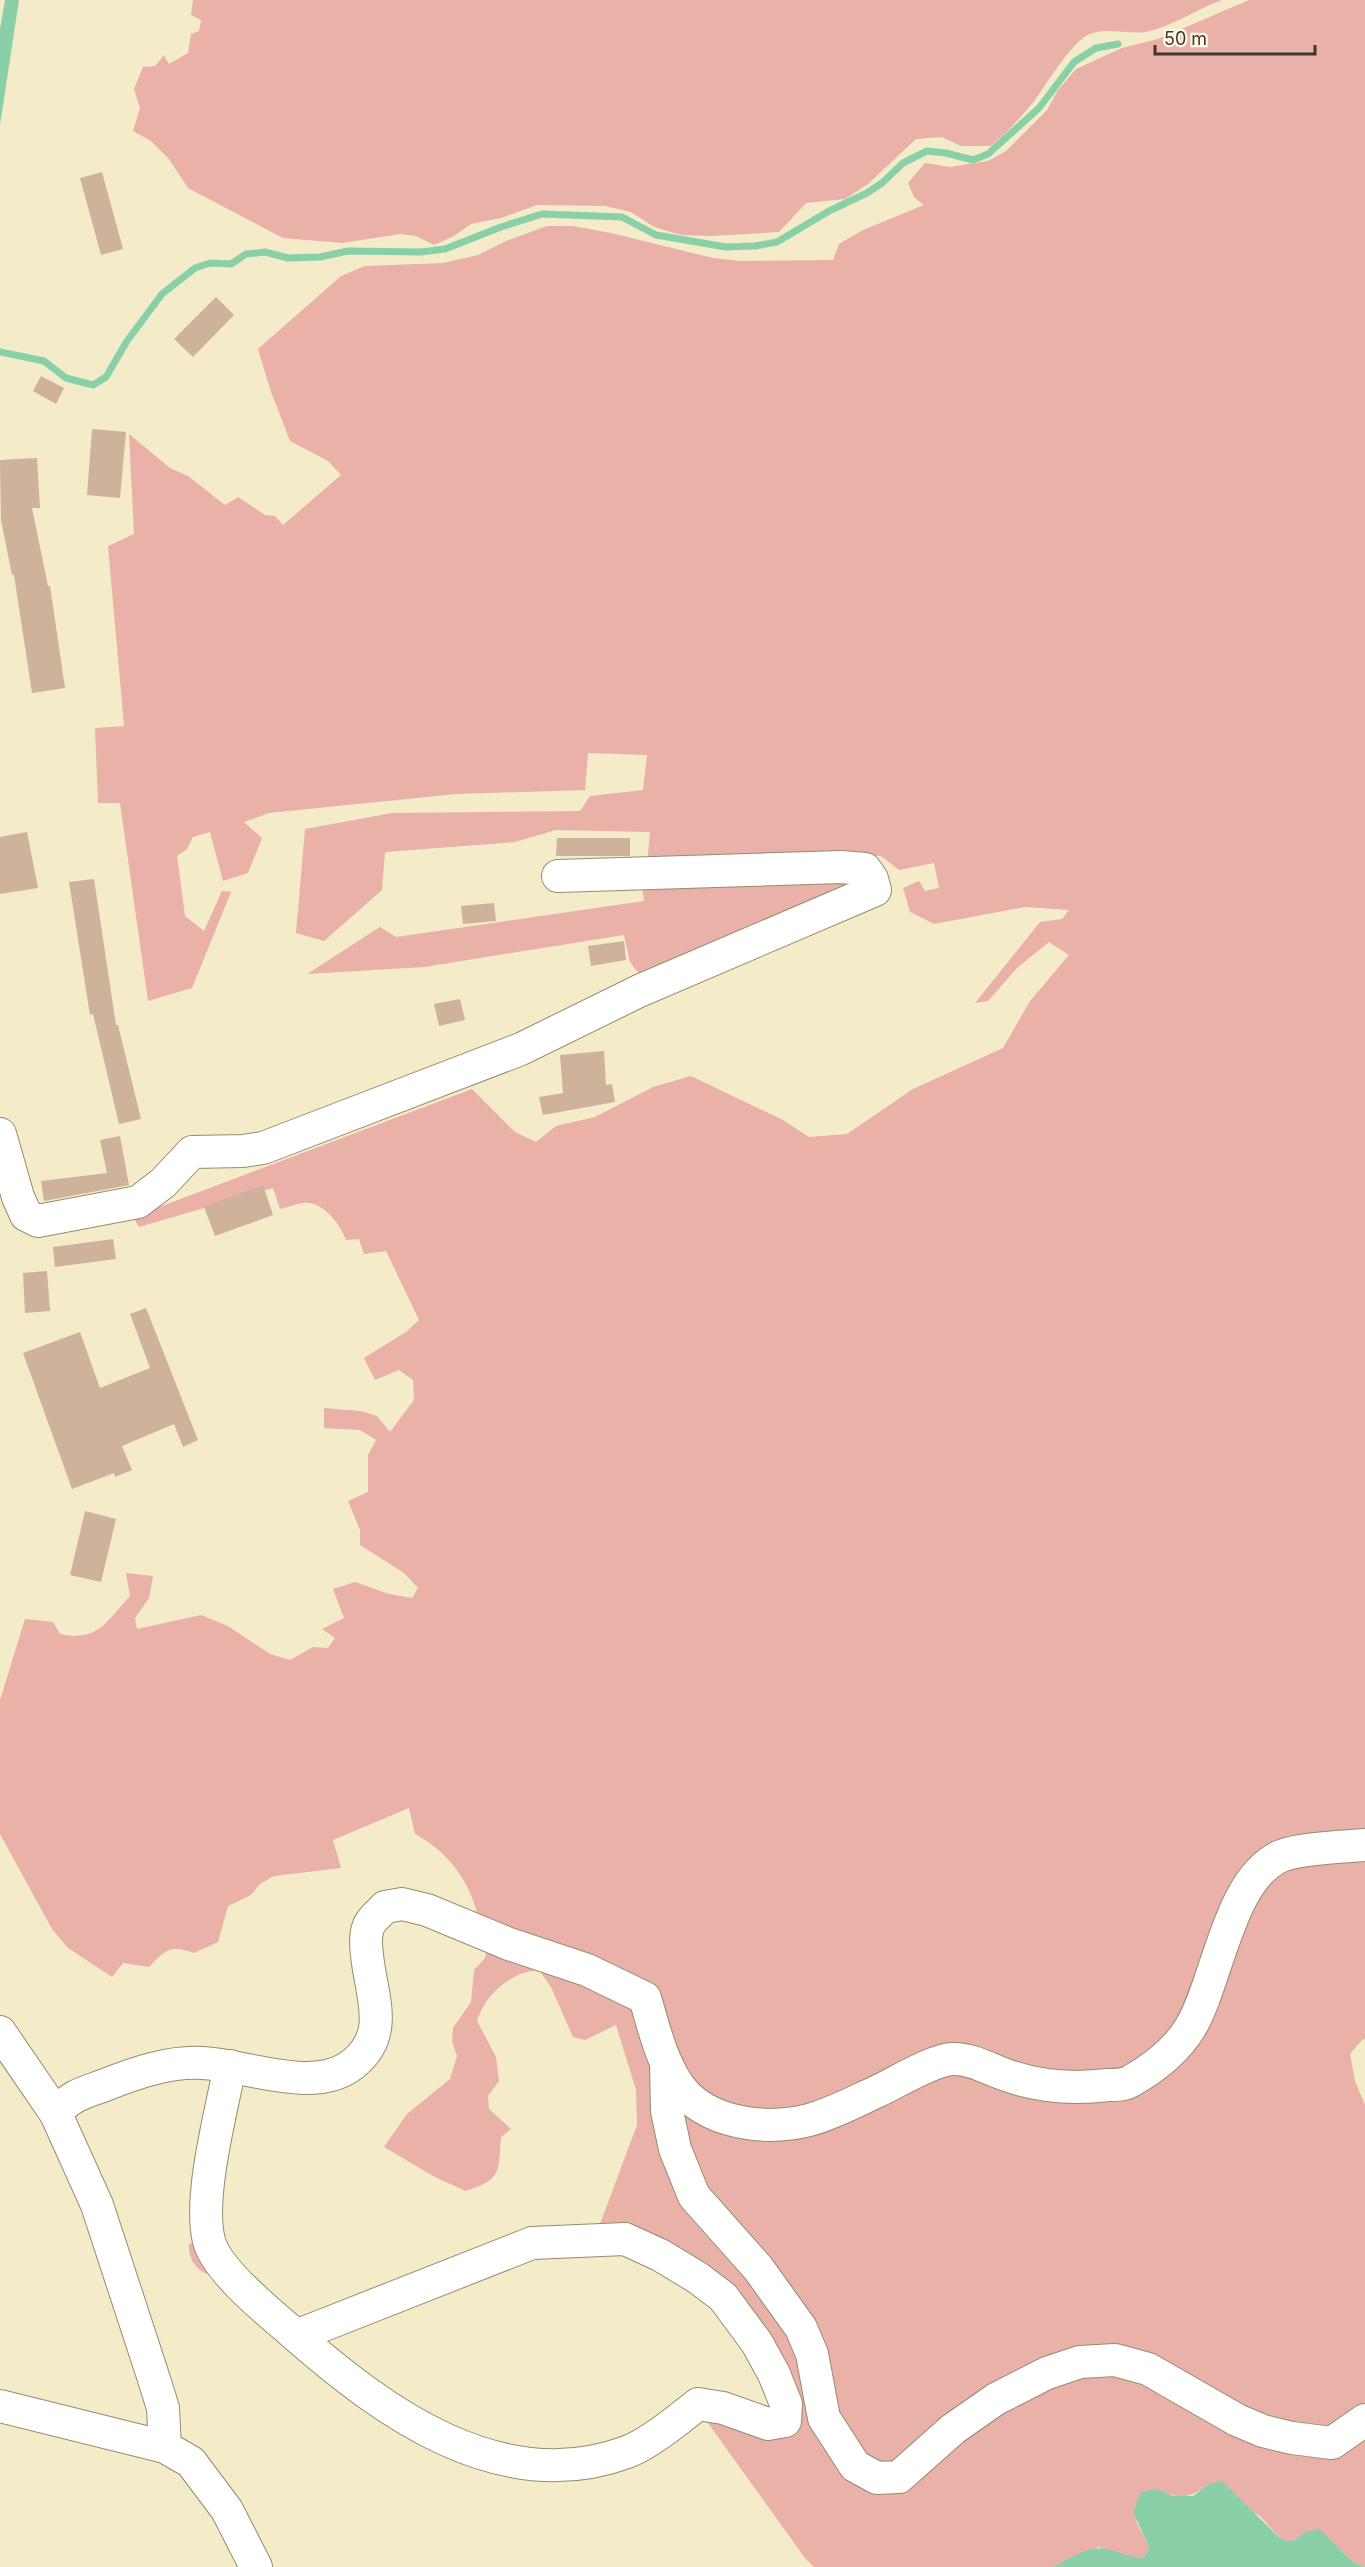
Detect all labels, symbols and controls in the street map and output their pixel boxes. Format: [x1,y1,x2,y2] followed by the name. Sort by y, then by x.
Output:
[1155,18,1316,56] scale bar
[1164,28,1207,49] text: 50 m

